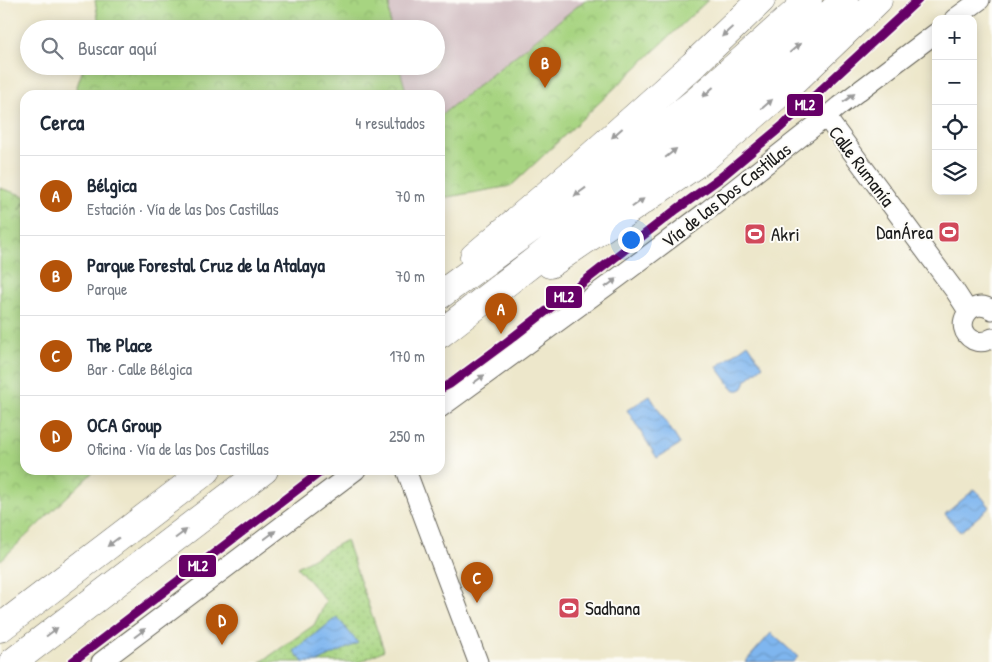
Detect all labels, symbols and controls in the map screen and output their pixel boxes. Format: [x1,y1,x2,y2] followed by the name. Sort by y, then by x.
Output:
[932,15,977,195] map controls
[932,15,977,60] button: +
[20,20,445,75] search box
[721,26,733,38] one-way arrow
[38,34,66,62] icon: search
[78,35,157,61] text: Buscar aquí
[789,43,801,54] one-way arrow
[529,47,561,88] pin: B
[932,60,977,105] button: −
[702,86,714,98] one-way arrow
[842,92,855,103] one-way arrow
[786,93,824,117] line badge: ML2
[795,95,815,114] text: ML2
[760,99,773,110] one-way arrow
[932,105,977,150] button: locate
[40,108,84,137] text: Cerca
[355,112,425,134] text: 4 resultados
[823,120,901,212] street label: Calle Rumanía
[611,127,624,138] one-way arrow
[656,136,796,254] street label: Vía de las Dos Castillas
[664,147,677,158] one-way arrow
[932,150,977,195] button: layers
[87,172,137,198] text: Bélgica
[52,185,60,207] text: A
[395,185,425,207] text: 70 m
[573,187,587,197] one-way arrow
[87,198,279,220] text: Estación · Vía de las Dos Castillas
[631,198,645,208] one-way arrow
[876,219,934,245] place label: DanÁrea
[937,220,961,244] sports icon: DanÁrea
[771,221,800,247] place label: Akri
[743,222,767,246] sports icon: Akri
[618,227,644,253] your location
[87,252,325,278] text: Parque Forestal Cruz de la Atalaya
[52,265,60,287] text: B
[395,265,425,287] text: 70 m
[87,278,127,300] text: Parque
[604,278,617,289] one-way arrow
[545,285,583,309] line badge: ML2
[554,287,574,306] text: ML2
[485,293,517,334] pin: A
[87,332,152,358] text: The Place
[52,345,60,367] text: C
[390,345,425,367] text: 170 m
[87,358,192,380] text: Bar · Calle Bélgica
[472,374,486,384] one-way arrow
[87,412,161,438] text: OCA Group
[52,425,60,447] text: D
[389,425,425,447] text: 250 m
[87,438,269,460] text: Oficina · Vía de las Dos Castillas
[174,528,187,539] one-way arrow
[263,530,277,540] one-way arrow
[106,537,120,547] one-way arrow
[178,554,217,578] line badge: ML2
[188,556,208,575] text: ML2
[461,562,493,603] pin: C
[585,595,641,621] place label: Sadhana
[557,596,581,620] sports icon: Sadhana
[206,604,238,645] pin: D
[45,627,58,638] one-way arrow
[133,627,146,638] one-way arrow

